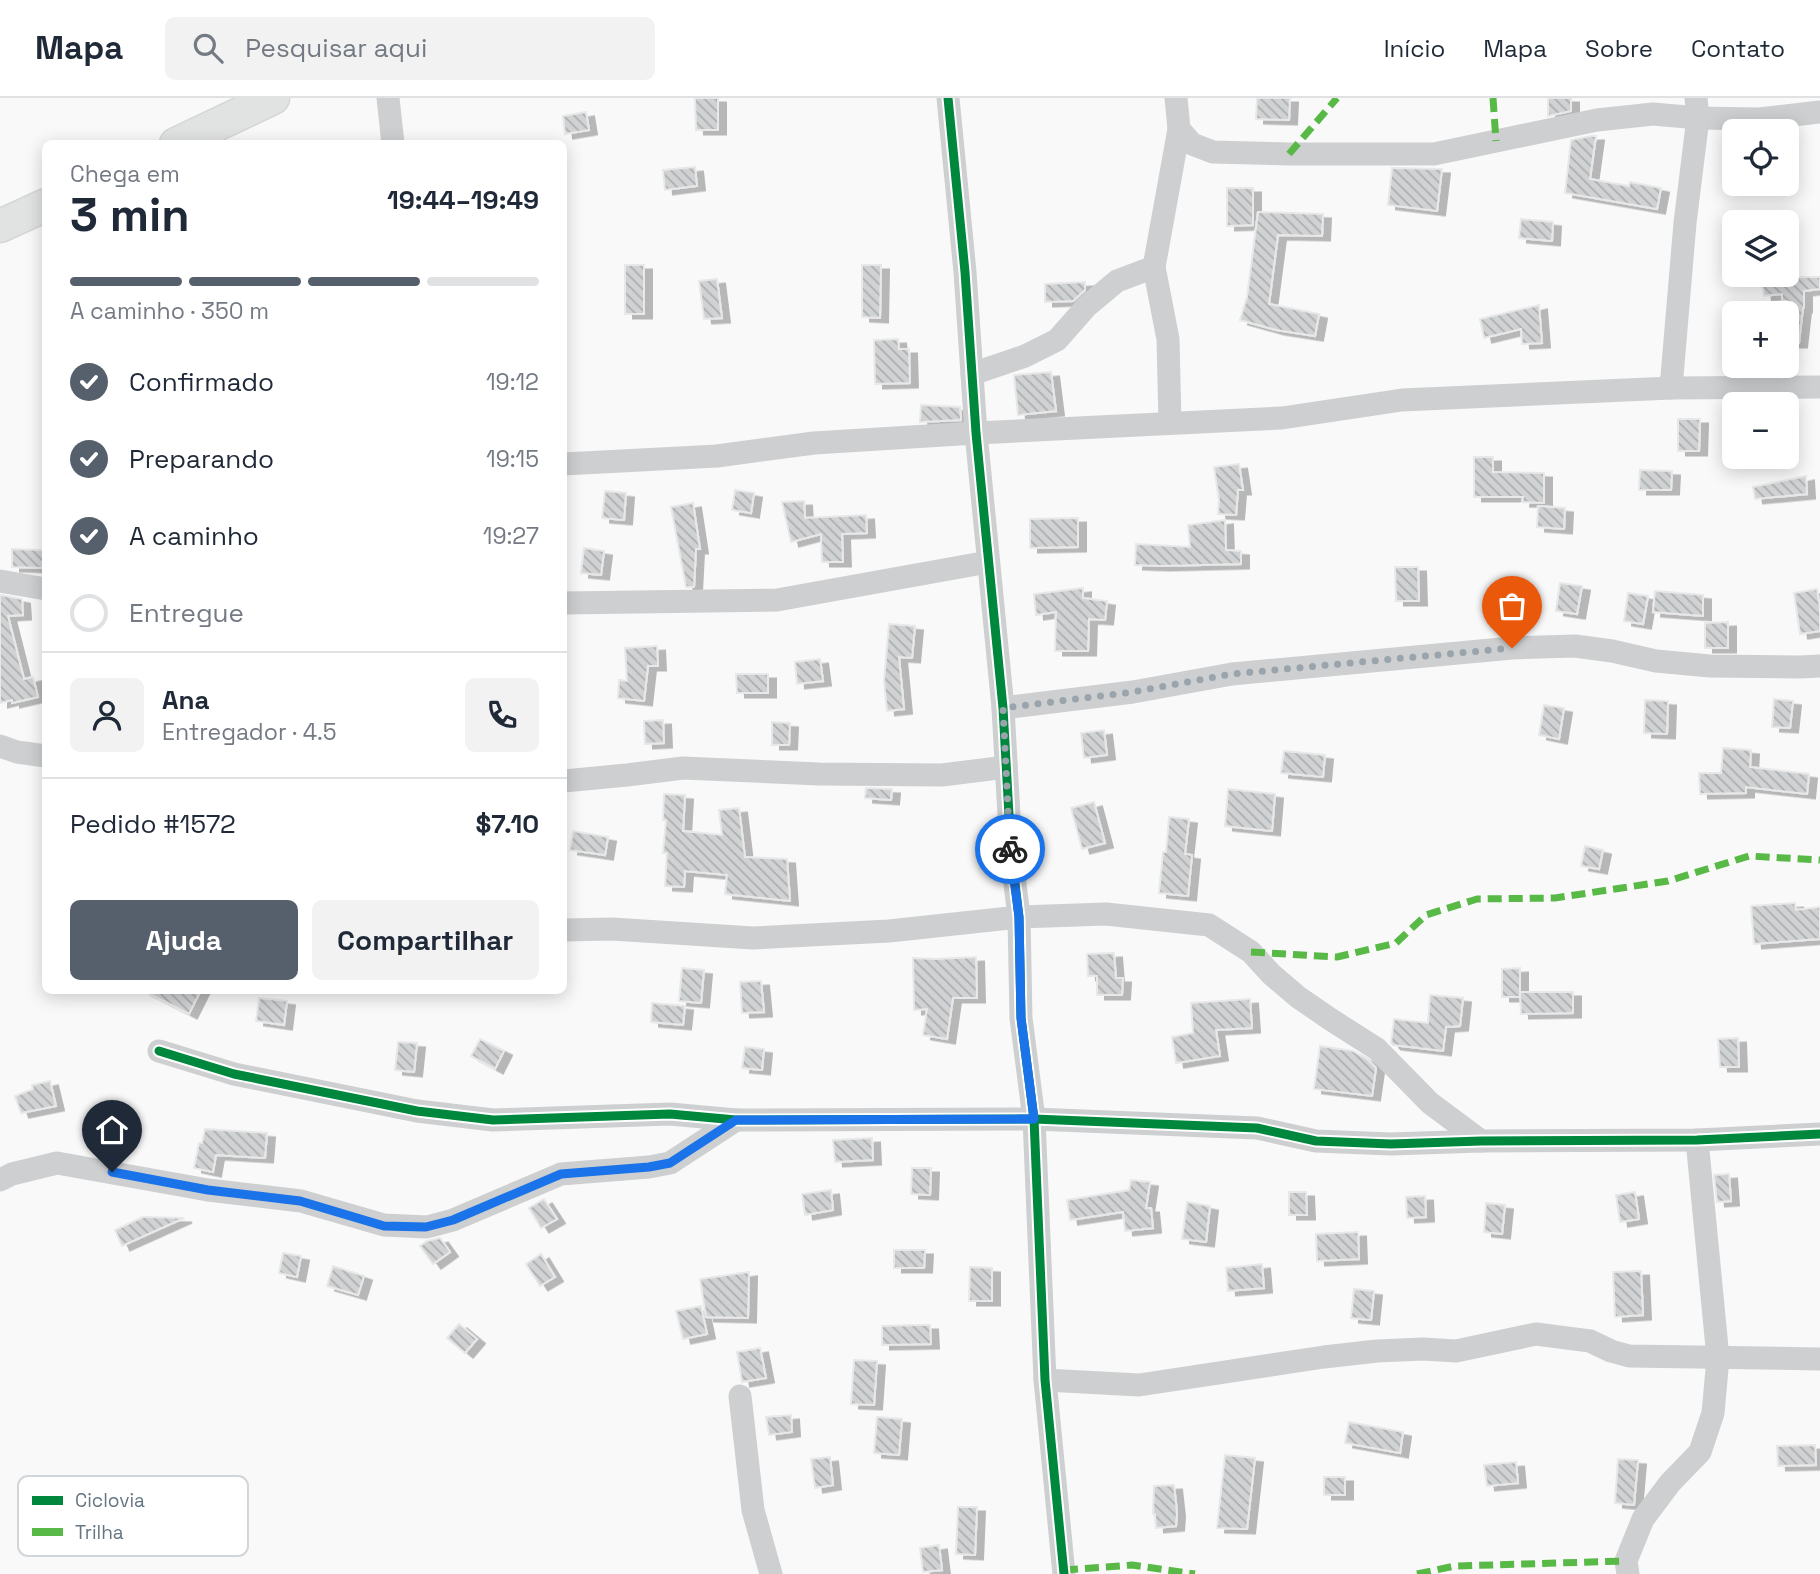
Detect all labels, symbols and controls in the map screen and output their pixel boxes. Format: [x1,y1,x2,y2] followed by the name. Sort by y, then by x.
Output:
[165,17,655,80] search box
[35,27,123,69] text: Mapa
[189,29,227,67] icon: search
[245,31,427,65] text: Pesquisar aqui
[1384,33,1445,64] text: Início
[1483,33,1547,64] text: Mapa
[1585,33,1653,64] text: Sobre
[1691,33,1785,64] text: Contato
[1722,119,1799,469] map controls
[1722,119,1799,196] button: locate
[70,159,180,189] text: Chega em
[387,183,539,217] text: 19:44–19:49
[70,186,190,244] text: 3 min
[1722,210,1799,287] button: layers
[70,296,269,326] text: A caminho · 350 m
[1722,301,1799,378] button: +
[70,363,108,401] icon: check
[129,365,274,399] text: Confirmado
[486,367,539,397] text: 19:12
[1722,392,1799,469] button: −
[70,440,108,478] icon: check
[129,442,274,476] text: Preparando
[486,444,539,474] text: 19:15
[70,517,108,555] icon: check
[129,519,259,553] text: A caminho
[483,521,539,551] text: 19:27
[1482,576,1542,648] pin
[1493,587,1531,625] icon: bag
[129,596,244,630] text: Entregue
[70,678,144,752] button: person
[465,678,539,752] button: phone
[162,683,210,717] text: Ana
[162,717,337,747] text: Entregador · 4.5
[70,807,236,841] text: Pedido #1572
[476,807,539,841] text: $7.10
[975,814,1045,884] courier
[991,830,1029,868] icon: bike
[70,900,298,980] button: Ajuda
[312,900,539,980] button: Compartilhar
[82,1100,142,1172] pin
[93,1111,131,1149] icon: home
[18,1476,248,1556] legend
[75,1488,145,1513] text: Ciclovia
[75,1520,124,1545] text: Trilha

